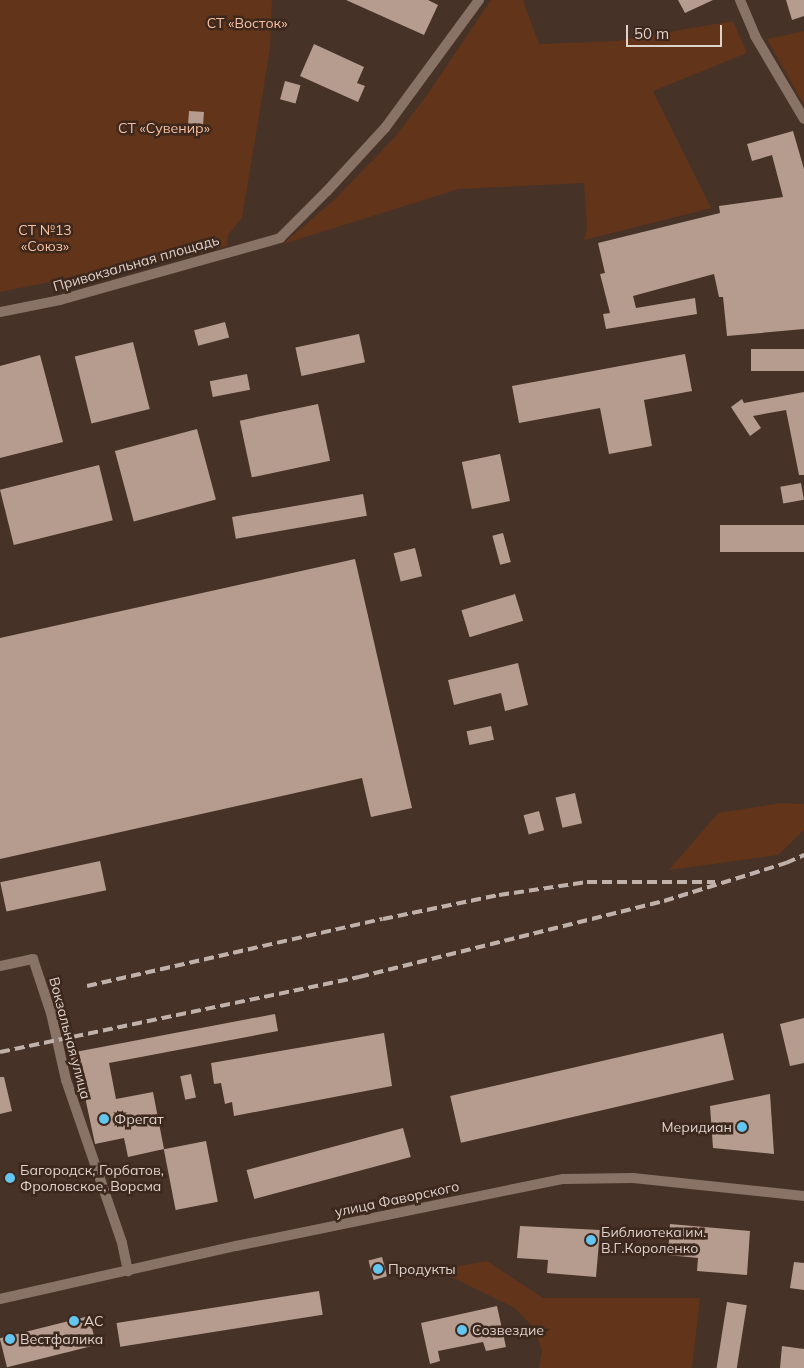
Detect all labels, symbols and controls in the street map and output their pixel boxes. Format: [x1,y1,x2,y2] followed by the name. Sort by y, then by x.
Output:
[207,15,287,31] park label: СТ «Восток»
[629,15,725,47] scale bar
[634,24,669,43] text: 50 m
[118,120,210,136] park label: СТ «Сувенир»
[18,222,72,254] park label: СТ №13 «Союз»
[51,231,221,295] street label: Привокзальная площадь
[46,975,94,1101] street label: Вокзальная улица
[114,1111,164,1127] place label: Фрегат
[98,1113,110,1125] marker: Фрегат
[662,1119,732,1135] place label: Меридиан
[736,1121,748,1133] marker: Меридиан
[20,1162,164,1194] place label: Багородск, Горбатов, Фроловское, Ворсма
[4,1172,16,1184] marker: Багородск, Горбатов, Фроловское, Ворсма
[333,1178,461,1220] street label: улица Фаворского
[601,1224,706,1256] place label: Библиотека им. В.Г.Короленко
[585,1234,597,1246] marker: Библиотека им. В.Г.Короленко
[388,1261,456,1277] place label: Продукты
[372,1263,384,1275] marker: Продукты
[84,1313,104,1329] place label: АС
[68,1315,80,1327] marker: АС
[472,1322,544,1338] place label: Созвездие
[456,1324,468,1336] marker: Созвездие
[20,1331,103,1347] place label: Вестфалика
[4,1333,16,1345] marker: Вестфалика

